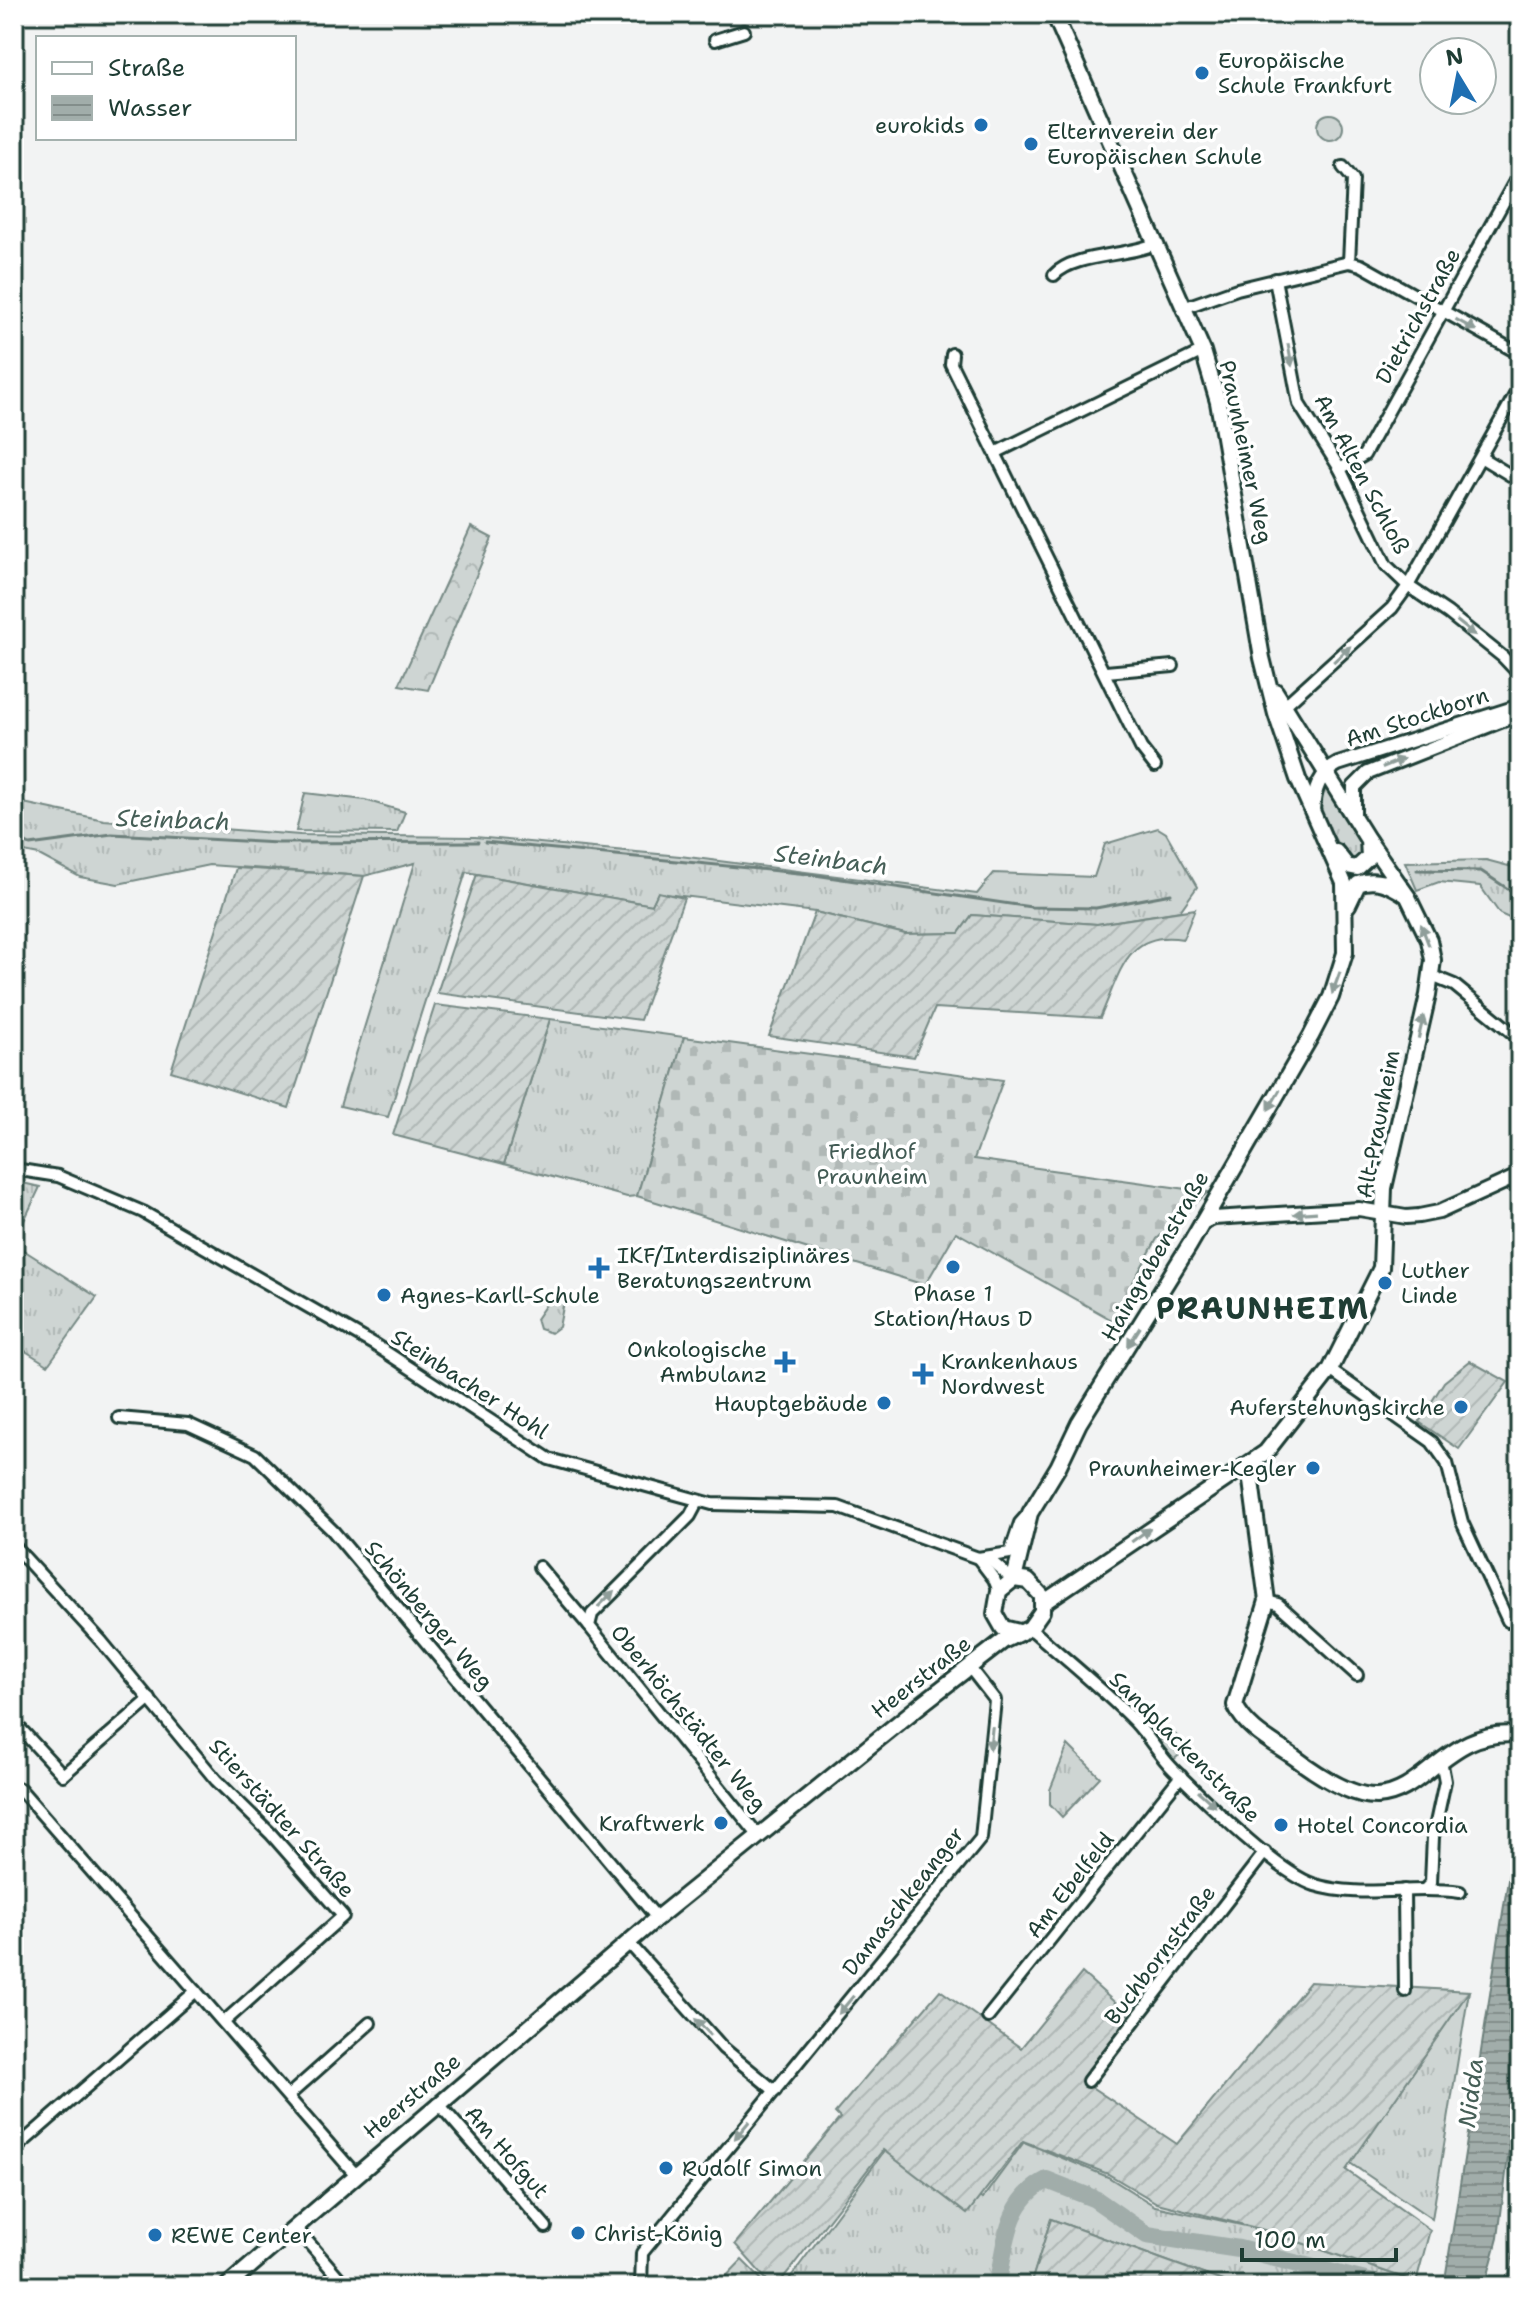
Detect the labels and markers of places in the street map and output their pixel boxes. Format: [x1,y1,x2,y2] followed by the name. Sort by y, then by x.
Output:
[1218,46,1392,100] place label: Europäische Schule Frankfurt
[1193,64,1211,82] marker: Europäische Schule Frankfurt
[875,111,965,140] place label: eurokids
[972,116,990,134] marker: eurokids
[1047,117,1263,171] place label: Elternverein der Europäischen Schule
[1022,135,1040,153] marker: Elternverein der Europäischen Schule
[617,1241,851,1295] place label: IKF/Interdisziplinäres Beratungszentrum
[1401,1256,1470,1310] place label: Luther Linde
[588,1257,610,1279] marker: IKF/Interdisziplinäres Beratungszentrum
[944,1258,962,1276] marker: Phase 1 Station/Haus D
[1376,1274,1394,1292] marker: Luther Linde
[873,1279,1033,1333] place label: Phase 1 Station/Haus D
[400,1281,600,1310] place label: Agnes-Karll-Schule
[375,1286,393,1304] marker: Agnes-Karll-Schule
[627,1335,767,1389] place label: Onkologische Ambulanz
[941,1347,1078,1401] place label: Krankenhaus Nordwest
[774,1351,796,1373] marker: Onkologische Ambulanz
[912,1363,934,1385] marker: Krankenhaus Nordwest
[714,1389,868,1418] place label: Hauptgebäude
[1229,1393,1445,1422] place label: Auferstehungskirche
[875,1394,893,1412] marker: Hauptgebäude
[1452,1398,1470,1416] marker: Auferstehungskirche
[1088,1454,1297,1483] place label: Praunheimer-Kegler
[1304,1459,1322,1477] marker: Praunheimer-Kegler
[599,1809,705,1838] place label: Kraftwerk
[1297,1811,1468,1840] place label: Hotel Concordia
[712,1814,730,1832] marker: Kraftwerk
[1272,1816,1290,1834] marker: Hotel Concordia
[682,2154,822,2183] place label: Rudolf Simon
[657,2159,675,2177] marker: Rudolf Simon
[594,2219,723,2248] place label: Christ-König
[171,2221,312,2250] place label: REWE Center
[569,2224,587,2242] marker: Christ-König
[146,2226,164,2244] marker: REWE Center

